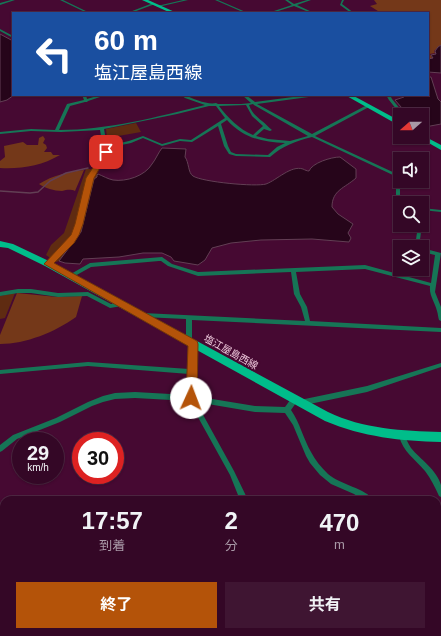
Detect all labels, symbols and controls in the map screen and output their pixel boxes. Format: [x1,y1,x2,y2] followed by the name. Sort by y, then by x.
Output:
[94,25,158,56] text: 60 m
[28,28,80,80] icon: left
[94,63,202,83] text: 塩江屋島西線
[393,108,429,144] north arrow
[393,108,429,276] map controls
[89,135,123,169] pin
[95,141,117,163] icon: arrive
[393,152,429,188] button: sound
[393,196,429,232] button: search
[393,240,429,276] button: layers
[202,333,260,371] street label: 塩江屋島西線
[170,377,212,419] position arrow
[72,432,124,484] speed limit sign: 30
[27,442,49,464] text: 29
[27,462,49,473] text: km/h
[82,507,143,534] text: 17:57
[224,507,238,534] text: 2
[319,509,359,536] text: 470
[334,537,345,552] text: m
[99,538,125,553] text: 到着
[225,538,238,553] text: 分
[16,582,217,628] button: 終了
[225,582,425,628] button: 共有

